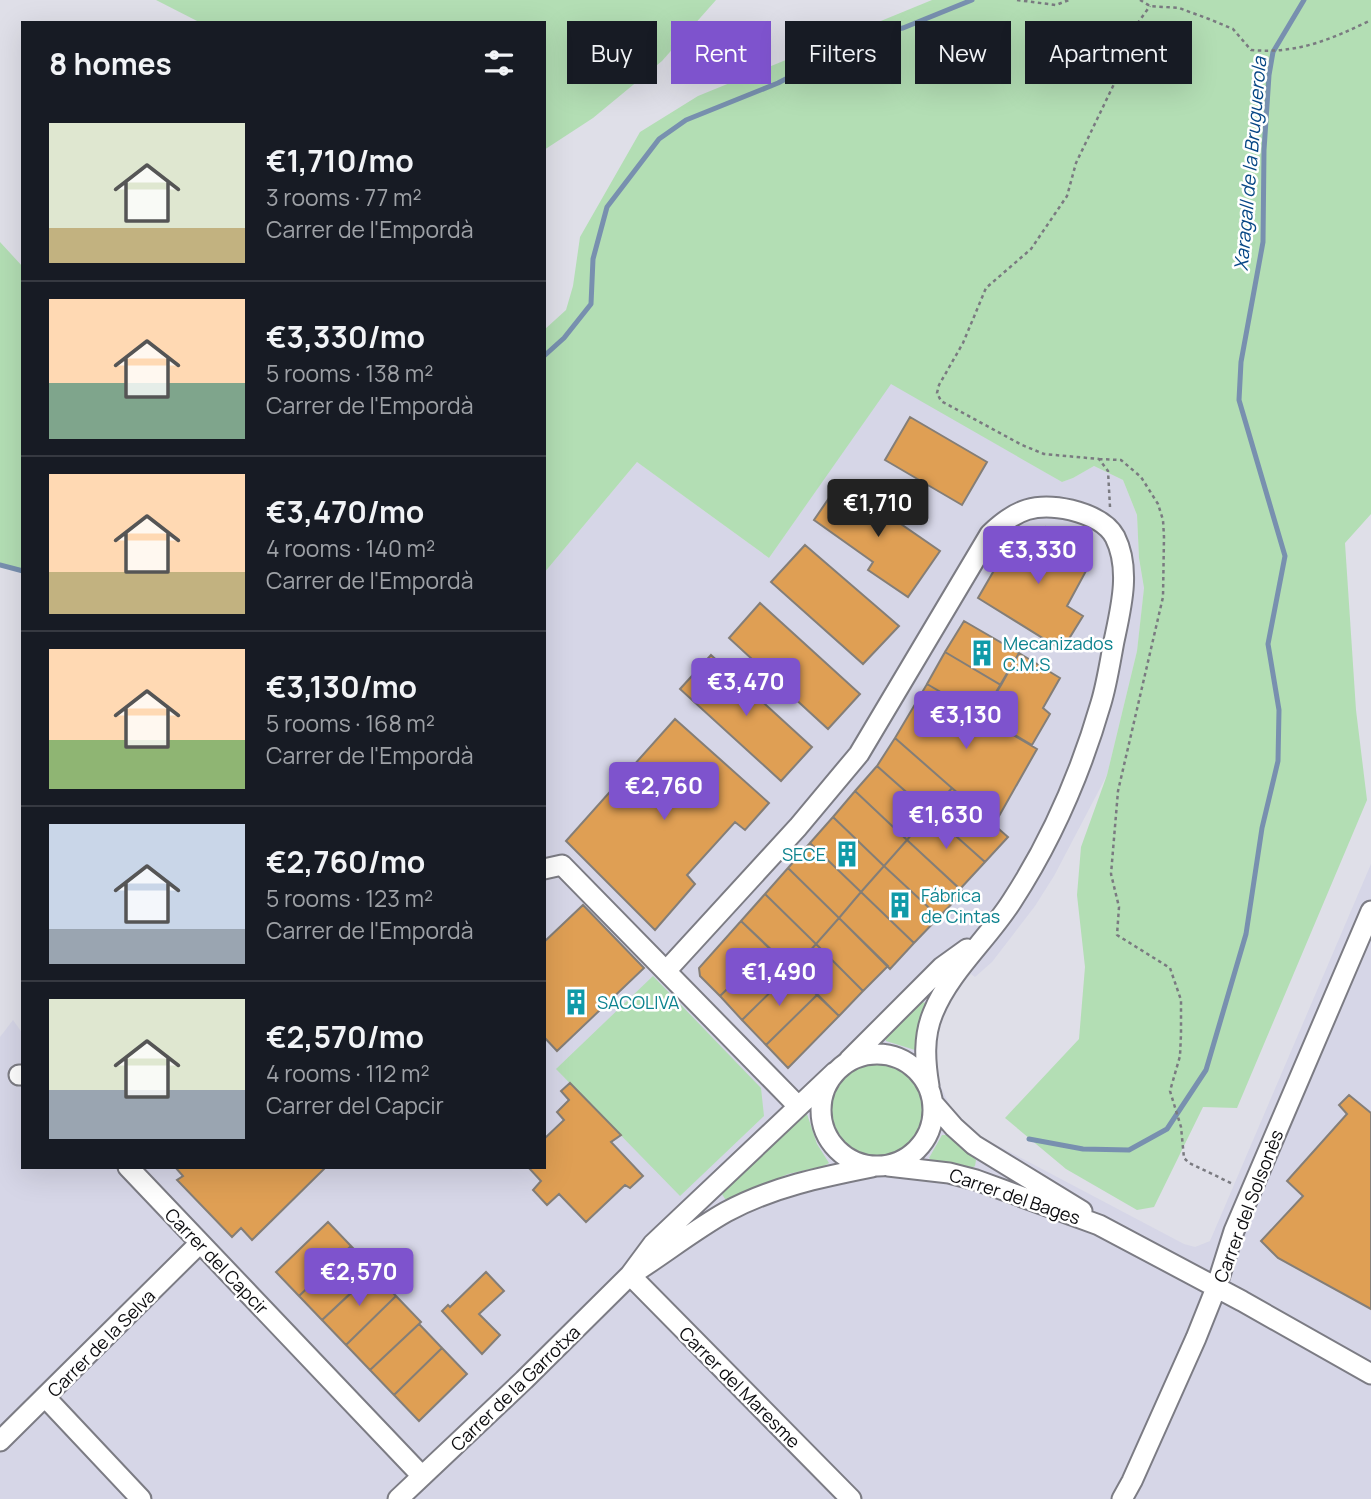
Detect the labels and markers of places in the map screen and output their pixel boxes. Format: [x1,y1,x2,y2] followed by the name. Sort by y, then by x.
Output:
[821,480,935,539] pin: €1,710
[981,526,1095,586] pin: €3,330
[1003,631,1113,676] place label: Mecanizados C.M.S
[967,638,997,668] building icon: Mecanizados C.M.S
[689,658,803,718] pin: €3,470
[909,692,1023,751] pin: €3,130
[607,762,721,822] pin: €2,760
[889,792,1003,851] pin: €1,630
[832,839,862,869] building icon: SECE
[782,842,826,866] place label: SECE
[921,883,1000,928] place label: Fábrica de Cintas
[885,890,915,920] building icon: Fábrica de Cintas
[722,948,836,1008] pin: €1,490
[561,987,591,1017] building icon: SACOLIVA
[597,990,680,1014] place label: SACOLIVA
[302,1248,416,1308] pin: €2,570

